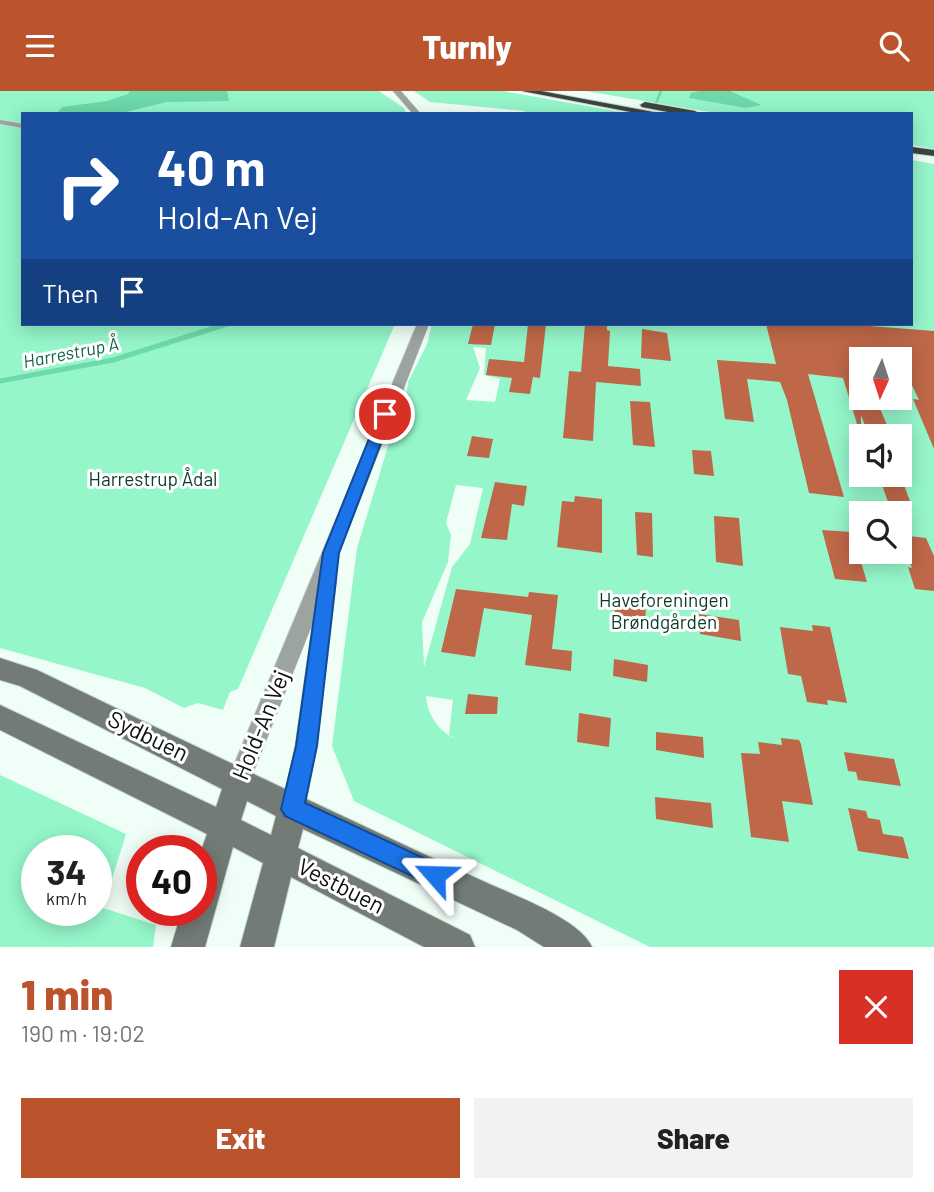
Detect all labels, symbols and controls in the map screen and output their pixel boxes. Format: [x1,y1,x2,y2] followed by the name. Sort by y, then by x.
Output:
[21,27,59,65] icon: menu
[422,27,512,65] text: Turnly
[875,27,913,65] icon: search
[157,137,265,196] text: 40 m
[42,140,133,231] icon: right
[157,197,318,235] text: Hold-An Vej
[113,273,151,311] icon: arrive
[42,277,99,308] text: Then
[21,332,120,372] water label: Harrestrup Å
[849,347,912,409] north arrow
[849,347,912,564] map controls
[355,384,415,444] pin
[366,395,404,433] icon: arrive
[849,424,912,487] button: sound
[89,467,218,490] park label: Harrestrup Ådal
[849,501,912,564] button: search
[599,588,729,633] park label: Haveforeningen Brøndgården
[225,666,295,784] street label: Hold-An Vej
[104,704,193,766] street label: Sydbuen
[126,835,217,926] speed limit sign: 40
[398,838,472,912] position arrow
[46,850,87,892] text: 34
[293,851,389,919] street label: Vestbuen
[46,887,87,909] text: km/h
[21,968,113,1018] text: 1 min
[839,970,913,1044] button: close
[21,1019,145,1047] text: 190 m · 19:02
[21,1098,460,1178] button: Exit
[474,1098,913,1178] button: Share

